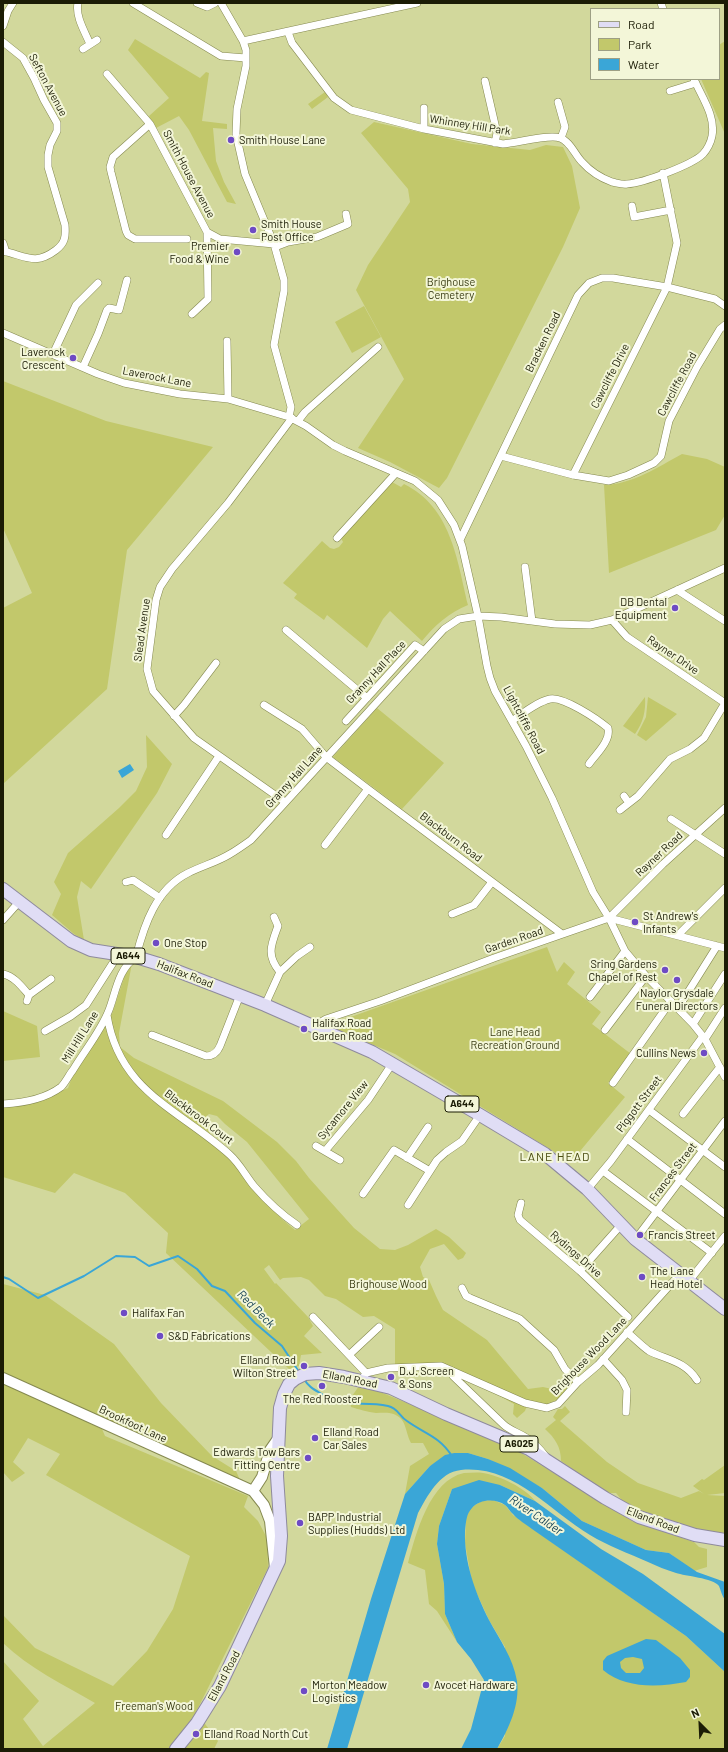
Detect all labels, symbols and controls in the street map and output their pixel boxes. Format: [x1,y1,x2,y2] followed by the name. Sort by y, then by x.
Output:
[590,8,720,80] legend
[628,17,655,31] text: Road
[628,37,652,51] text: Park
[26,51,70,119] street label: Sefton Avenue
[628,57,659,71] text: Water
[428,112,512,138] street label: Whinney Hill Park
[160,128,218,220] street label: Smith House Avenue
[239,133,325,147] place label: Smith House Lane
[226,135,236,145] marker: Smith House Lane
[261,217,322,243] place label: Smith House Post Office
[248,225,258,235] marker: Smith House Post Office
[169,239,229,265] place label: Premier Food & Wine
[232,247,242,257] marker: Premier Food & Wine
[427,275,475,301] park label: Brighouse Cemetery
[523,310,563,374] street label: Bracken Road
[588,341,632,411] street label: Cawcliffe Drive
[21,345,65,371] place label: Laverock Crescent
[655,350,699,418] street label: Cawcliffe Road
[68,353,78,363] marker: Laverock Crescent
[122,364,192,390] street label: Laverock Lane
[615,595,667,621] place label: DB Dental Equipment
[131,598,153,662] street label: Slead Avenue
[670,603,680,613] marker: DB Dental Equipment
[645,633,701,677] street label: Rayner Drive
[343,638,409,706] street label: Granny Hall Place
[500,684,548,756] street label: Lightcliffe Road
[263,743,325,811] street label: Granny Hall Lane
[417,809,485,865] street label: Blackburn Road
[633,829,685,879] street label: Rayner Road
[643,909,698,935] place label: St Andrew's Infants
[630,917,640,927] marker: St Andrew's Infants
[483,924,545,956] street label: Garden Road
[164,936,207,950] place label: One Stop
[151,938,161,948] marker: One Stop
[111,948,145,964] road number: A644
[155,957,215,991] street label: Halifax Road
[588,957,657,983] place label: Sring Gardens Chapel of Rest
[660,965,670,975] marker: Sring Gardens Chapel of Rest
[672,975,682,985] marker: Naylor Grysdale Funeral Directors
[636,986,718,1012] place label: Naylor Grysdale Funeral Directors
[59,1009,101,1065] street label: Mill Hill Lane
[312,1016,373,1042] place label: Halifax Road Garden Road
[299,1024,309,1034] marker: Halifax Road Garden Road
[471,1025,559,1051] park label: Lane Head Recreation Ground
[636,1046,696,1060] place label: Cullins News
[699,1048,709,1058] marker: Cullins News
[613,1073,665,1135] street label: Piggott Street
[315,1078,371,1142] street label: Sycamore View
[162,1087,236,1147] street label: Blackbrook Court
[445,1096,479,1112] road number: A644
[647,1140,699,1204] street label: Frances Street
[519,1150,591,1164] district label: LANE HEAD
[547,1228,605,1280] street label: Rydings Drive
[648,1228,716,1242] place label: Francis Street
[635,1230,645,1240] marker: Francis Street
[650,1264,702,1290] place label: The Lane Head Hotel
[637,1272,647,1282] marker: The Lane Head Hotel
[349,1277,427,1291] park label: Brighouse Wood
[234,1287,278,1331] water label: Red Beck
[132,1306,184,1320] place label: Halifax Fan
[119,1308,129,1318] marker: Halifax Fan
[548,1314,630,1398] street label: Brighouse Wood Lane
[168,1329,250,1343] place label: S&D Fabrications
[155,1331,165,1341] marker: S&D Fabrications
[233,1353,296,1379] place label: Elland Road Wilton Street
[299,1361,309,1371] marker: Elland Road Wilton Street
[399,1364,454,1390] place label: D.J. Screen & Sons
[321,1367,379,1391] street label: Elland Road
[386,1372,396,1382] marker: D.J. Screen & Sons
[317,1381,327,1391] marker: The Red Rooster
[283,1392,361,1406] place label: The Red Rooster
[97,1402,169,1446] street label: Brookfoot Lane
[323,1425,379,1451] place label: Elland Road Car Sales
[310,1433,320,1443] marker: Elland Road Car Sales
[500,1436,538,1452] road number: A6025
[213,1445,300,1471] place label: Edwards Tow Bars Fitting Centre
[303,1453,313,1463] marker: Edwards Tow Bars Fitting Centre
[507,1492,565,1538] water label: River Calder
[625,1504,681,1536] street label: Elland Road
[308,1510,405,1536] place label: BAPP Industrial Supplies (Hudds) Ltd
[295,1518,305,1528] marker: BAPP Industrial Supplies (Hudds) Ltd
[205,1648,243,1704] street label: Elland Road
[312,1678,387,1704] place label: Morton Meadow Logistics
[434,1678,515,1692] place label: Avocet Hardware
[421,1680,431,1690] marker: Avocet Hardware
[299,1686,309,1696] marker: Morton Meadow Logistics
[115,1699,193,1713] park label: Freeman's Wood
[680,1704,720,1744] north arrow
[689,1705,701,1720] text: N
[204,1727,308,1741] place label: Elland Road North Cut
[191,1729,201,1739] marker: Elland Road North Cut

